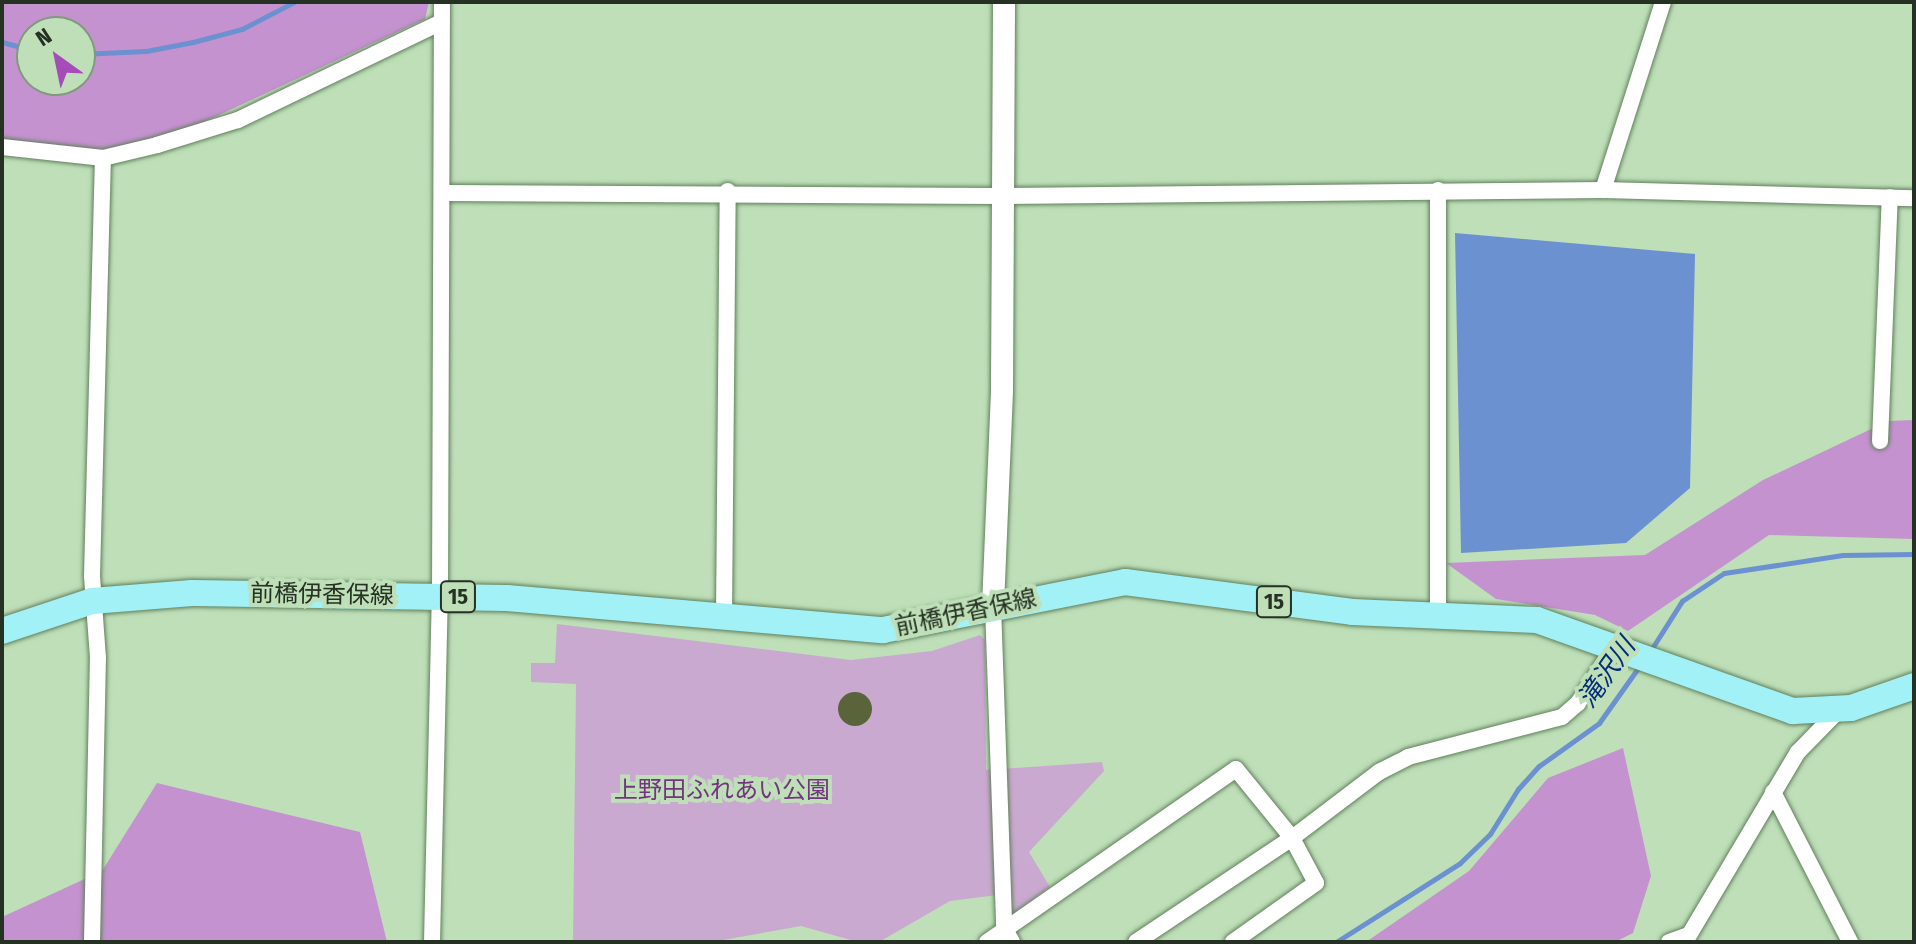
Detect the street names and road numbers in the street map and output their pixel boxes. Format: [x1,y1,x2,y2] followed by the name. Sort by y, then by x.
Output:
[250,579,394,611] street label: 前橋伊香保線
[438,579,478,615] road number: 15
[893,584,1039,642] street label: 前橋伊香保線
[1254,584,1294,620] road number: 15

